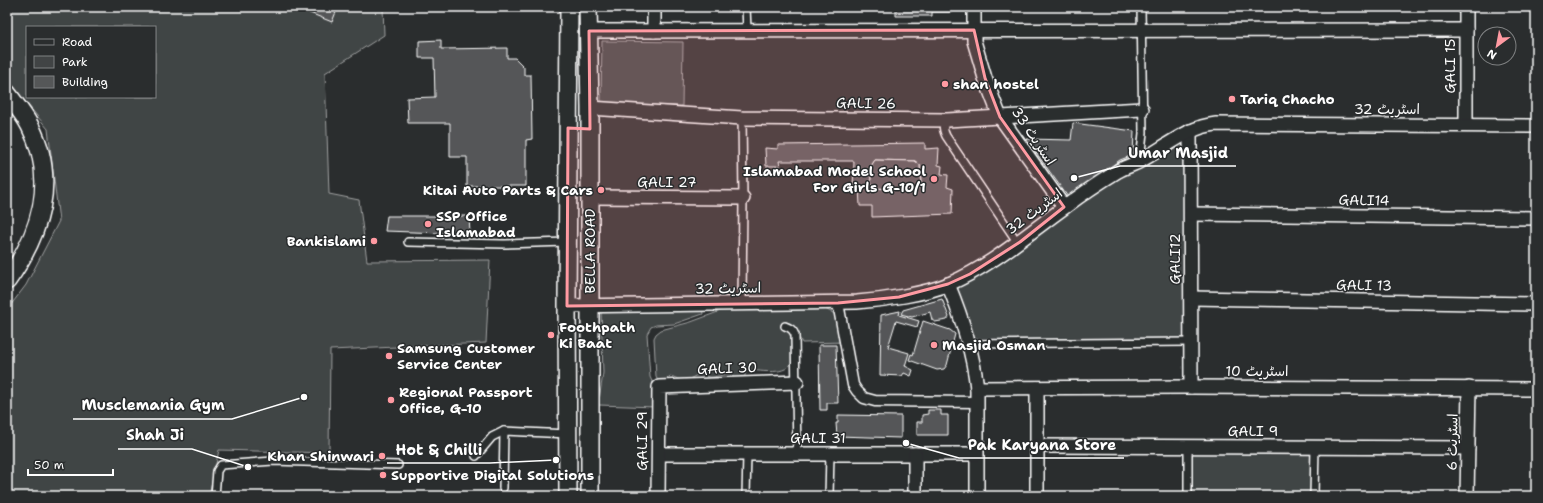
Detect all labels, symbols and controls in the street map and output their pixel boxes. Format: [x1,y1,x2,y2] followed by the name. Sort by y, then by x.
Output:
[26,26,156,98] legend
[1477,26,1517,66] north arrow
[62,34,93,50] text: Road
[1441,39,1459,93] street label: GALI 15
[1484,45,1500,63] text: N
[62,54,88,70] text: Park
[62,74,108,90] text: Building
[953,75,1039,93] place label: shan hostel
[940,79,950,89] marker: shan hostel
[1240,90,1335,108] place label: Tariq Chacho
[836,93,896,113] street label: GALI 26
[1227,94,1237,104] marker: Tariq Chacho
[1354,100,1420,118] street label: اسٹریٹ 32
[1008,103,1060,169] street label: اسٹریٹ 33
[1120,139,1236,166] callout: Umar Masjid
[1128,143,1228,163] text: Umar Masjid
[743,162,926,196] place label: Islamabad Model School For Girls G-10/1
[637,173,697,191] street label: GALI 27
[929,174,939,184] marker: Islamabad Model School For Girls G-10/1
[423,181,593,199] place label: Kitai Auto Parts & Cars
[1002,184,1066,238] street label: اسٹریٹ 32
[596,185,606,195] marker: Kitai Auto Parts & Cars
[1338,191,1390,209] street label: GALI14
[436,207,516,241] place label: SSP Office Islamabad
[581,208,599,294] street label: BELLA ROAD
[423,219,433,229] marker: SSP Office Islamabad
[287,232,366,250] place label: Bankislami
[1166,234,1184,284] street label: GALI12
[369,236,379,246] marker: Bankislami
[1336,276,1392,294] street label: GALI 13
[695,278,761,298] street label: اسٹریٹ 32
[559,318,635,352] place label: Foothpath Ki Baat
[546,330,556,340] marker: Foothpath Ki Baat
[942,336,1046,354] place label: Masjid Osman
[397,339,535,373] place label: Samsung Customer Service Center
[929,340,939,350] marker: Masjid Osman
[384,351,394,361] marker: Samsung Customer Service Center
[697,358,757,378] street label: GALI 30
[1226,362,1288,380] street label: اسٹریٹ 10
[399,383,533,417] place label: Regional Passport Office, G-10
[73,392,232,419] callout: Musclemania Gym
[81,395,225,415] text: Musclemania Gym
[386,395,396,405] marker: Regional Passport Office, G-10
[633,411,651,471] street label: GALI 29
[1443,413,1461,471] street label: اسٹریٹ 6
[118,422,192,449] callout: Shah Ji
[1228,422,1278,440] street label: GALI 9
[126,425,184,445] text: Shah Ji
[790,429,846,447] street label: GALI 31
[959,431,1124,458] callout: Pak Karyana Store
[968,435,1116,455] text: Pak Karyana Store
[387,436,490,463] callout: Hot & Chilli
[396,440,482,460] text: Hot & Chilli
[267,447,374,465] place label: Khan Shinwari
[28,451,113,477] scale bar
[377,451,387,461] marker: Khan Shinwari
[34,457,64,473] text: 50 m
[391,466,594,484] place label: Supportive Digital Solutions
[378,470,388,480] marker: Supportive Digital Solutions

